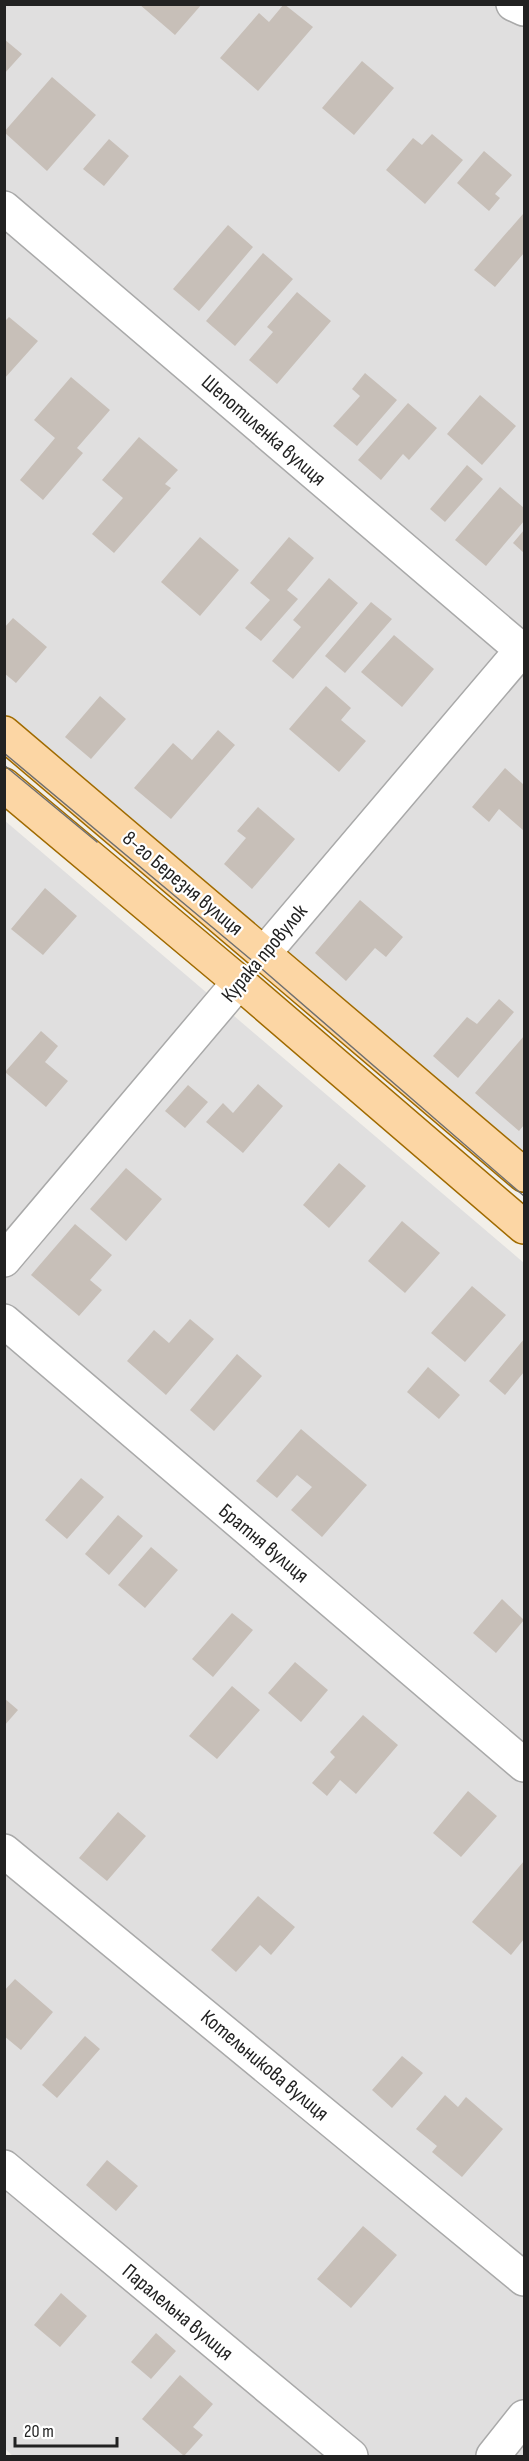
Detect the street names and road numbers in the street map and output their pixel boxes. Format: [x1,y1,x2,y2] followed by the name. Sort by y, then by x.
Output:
[196,370,331,491] street label: Шепотиленка вулиця
[117,826,248,941] street label: 8-го Березня вулиця
[216,899,313,1007] street label: Курака провулок
[214,1499,314,1588] street label: Братня вулиця
[196,2005,334,2126] street label: Котельникова вулиця
[117,2259,238,2366] street label: Паралельна вулиця

